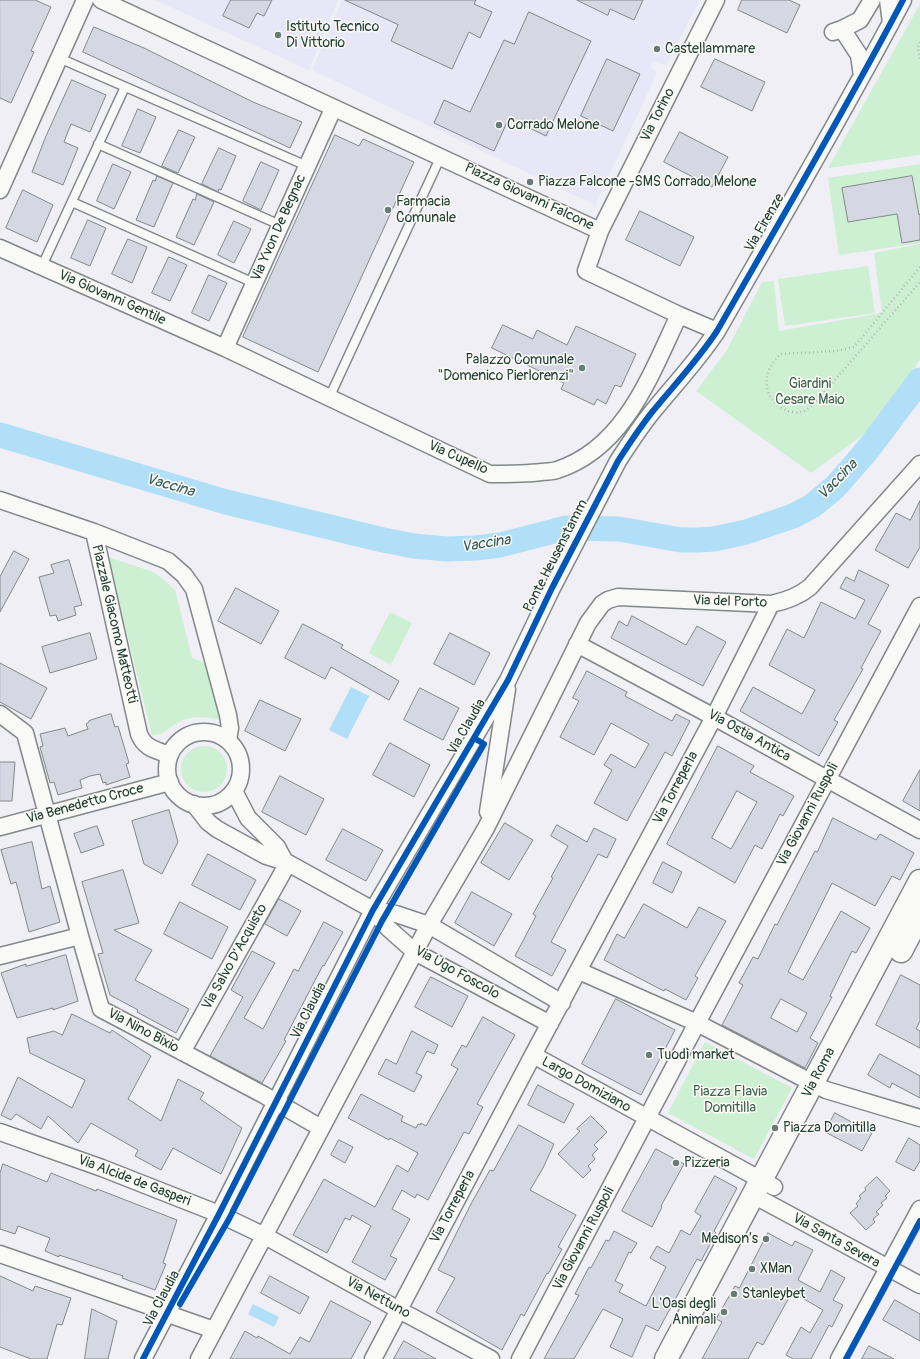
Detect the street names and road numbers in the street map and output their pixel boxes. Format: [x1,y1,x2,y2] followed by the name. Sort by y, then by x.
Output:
[637,85,679,145] street label: Via Torino
[462,160,596,234] street label: Piazza Giovanni Falcone
[248,172,310,284] street label: Via Yvon De Begnac
[742,191,788,255] street label: Via Firenze
[56,267,168,329] street label: Via Giovanni Gentile
[425,437,491,479] street label: Via Cupello
[520,497,592,615] street label: Ponte Heusenstamm
[88,543,140,705] street label: Piazzale Giacomo Matteotti
[693,592,767,612] street label: Via del Porto
[444,696,490,758] street label: Via Claudia
[705,706,793,766] street label: Via Ostia Antica
[650,749,702,827] street label: Via Torreperla
[774,760,842,870] street label: Via Giovanni Ruspoli
[25,780,145,828] street label: Via Benedetto Croce
[199,901,271,1013] street label: Via Salvo D'Acquisto
[412,943,502,1003] street label: Via Ugo Foscolo
[288,980,330,1042] street label: Via Claudia
[104,1005,182,1057] street label: Via Nino Bixio
[799,1045,839,1101] street label: Via Roma
[538,1054,634,1116] street label: Largo Domiziano
[75,1152,193,1210] street label: Via Alcide de Gasperi
[427,1168,479,1246] street label: Via Torreperla
[550,1184,618,1294] street label: Via Giovanni Ruspoli
[789,1210,883,1272] street label: Via Santa Severa
[140,1268,184,1330] street label: Via Claudia
[343,1273,413,1323] street label: Via Nettuno

